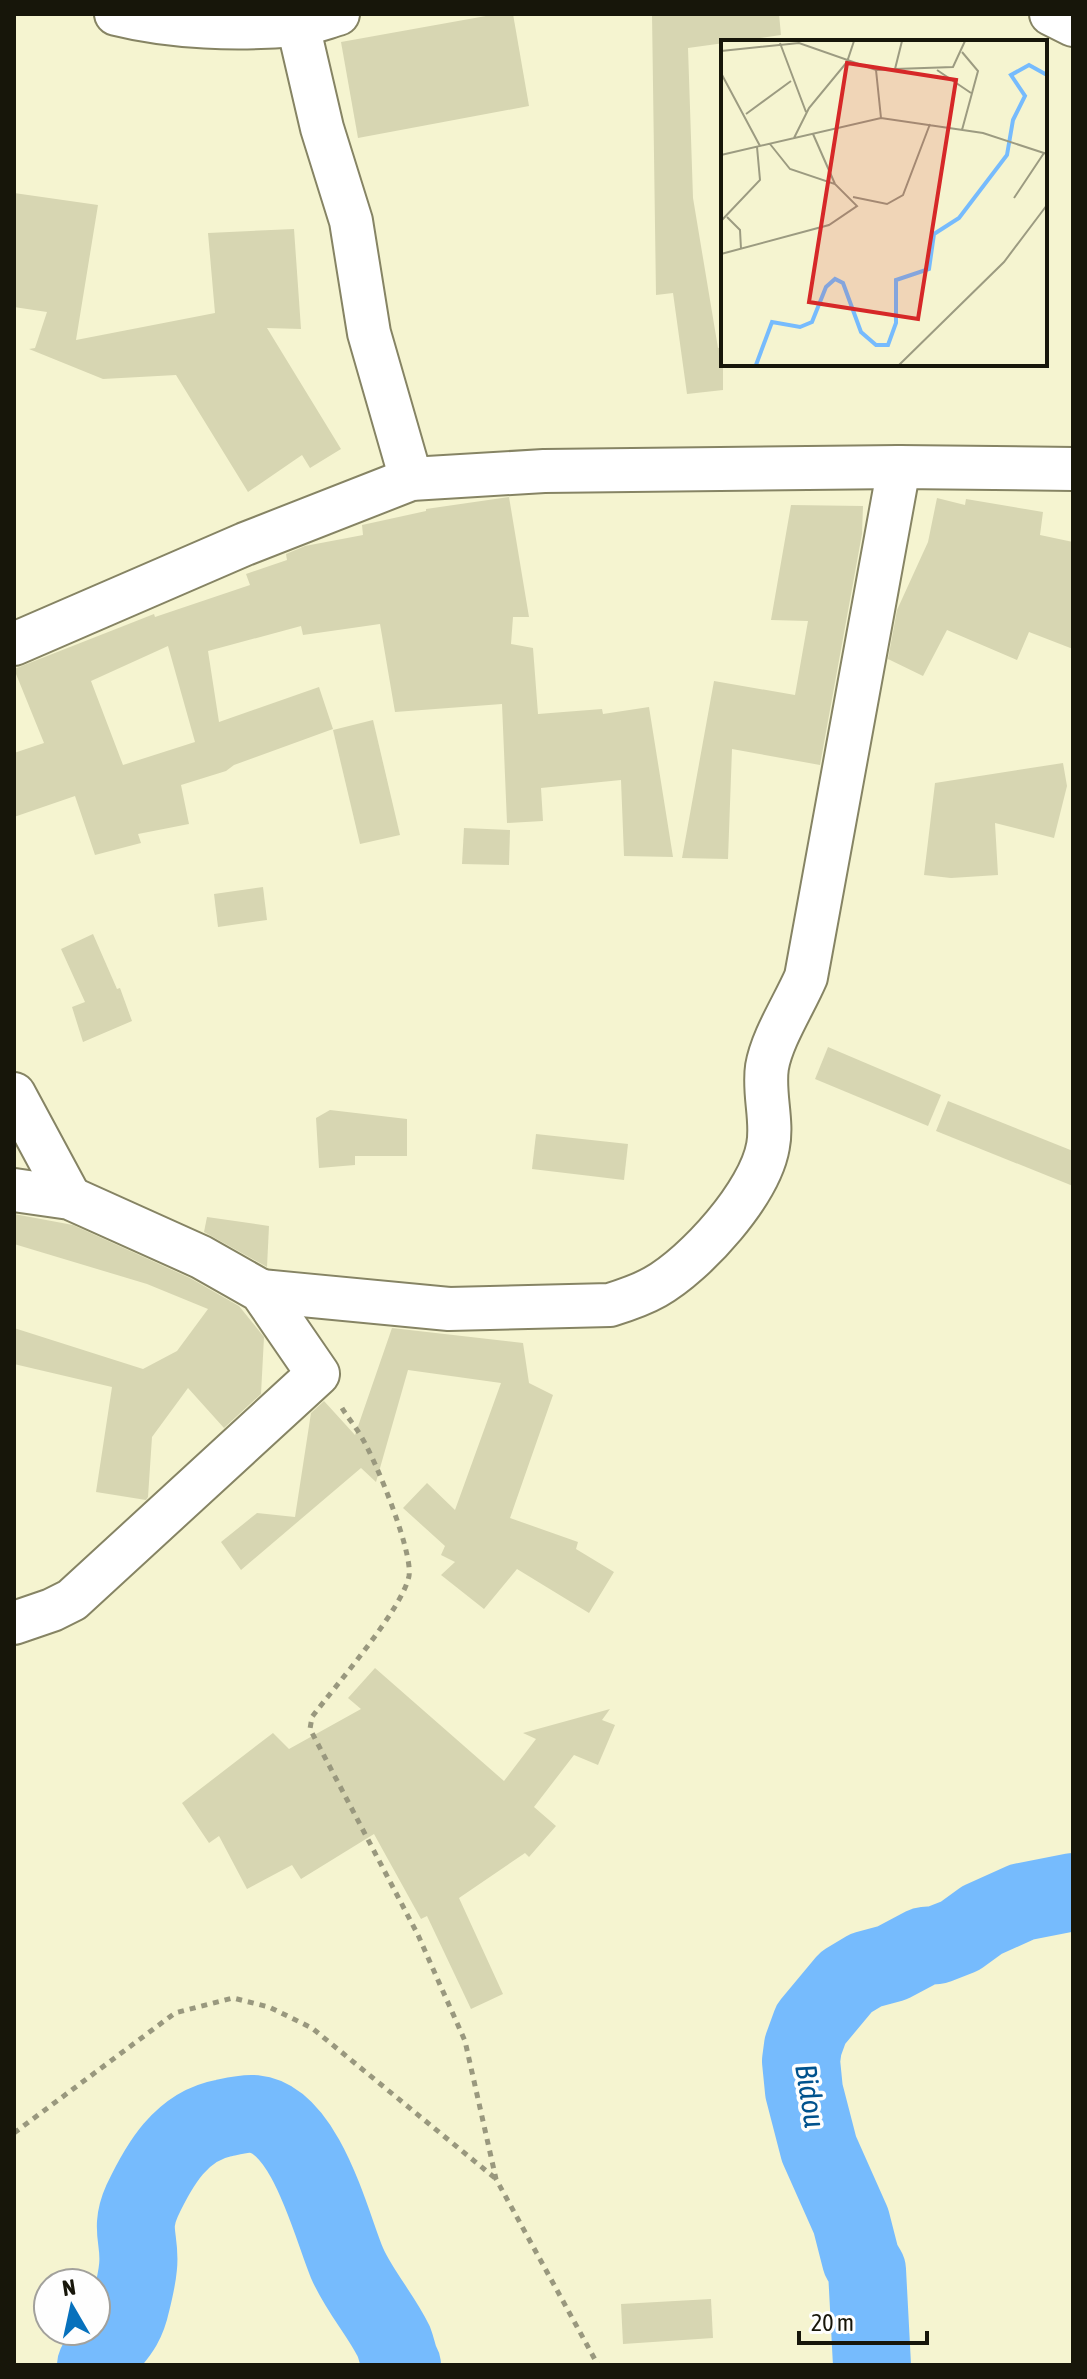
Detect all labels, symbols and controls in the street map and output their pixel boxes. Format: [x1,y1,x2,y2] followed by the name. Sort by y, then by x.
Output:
[721,40,1047,366] inset map
[789,2062,833,2130] water label: Bidou
[32,2267,112,2347] north arrow
[60,2273,77,2301] text: N
[799,2295,927,2345] scale bar
[811,2309,854,2336] text: 20 m

